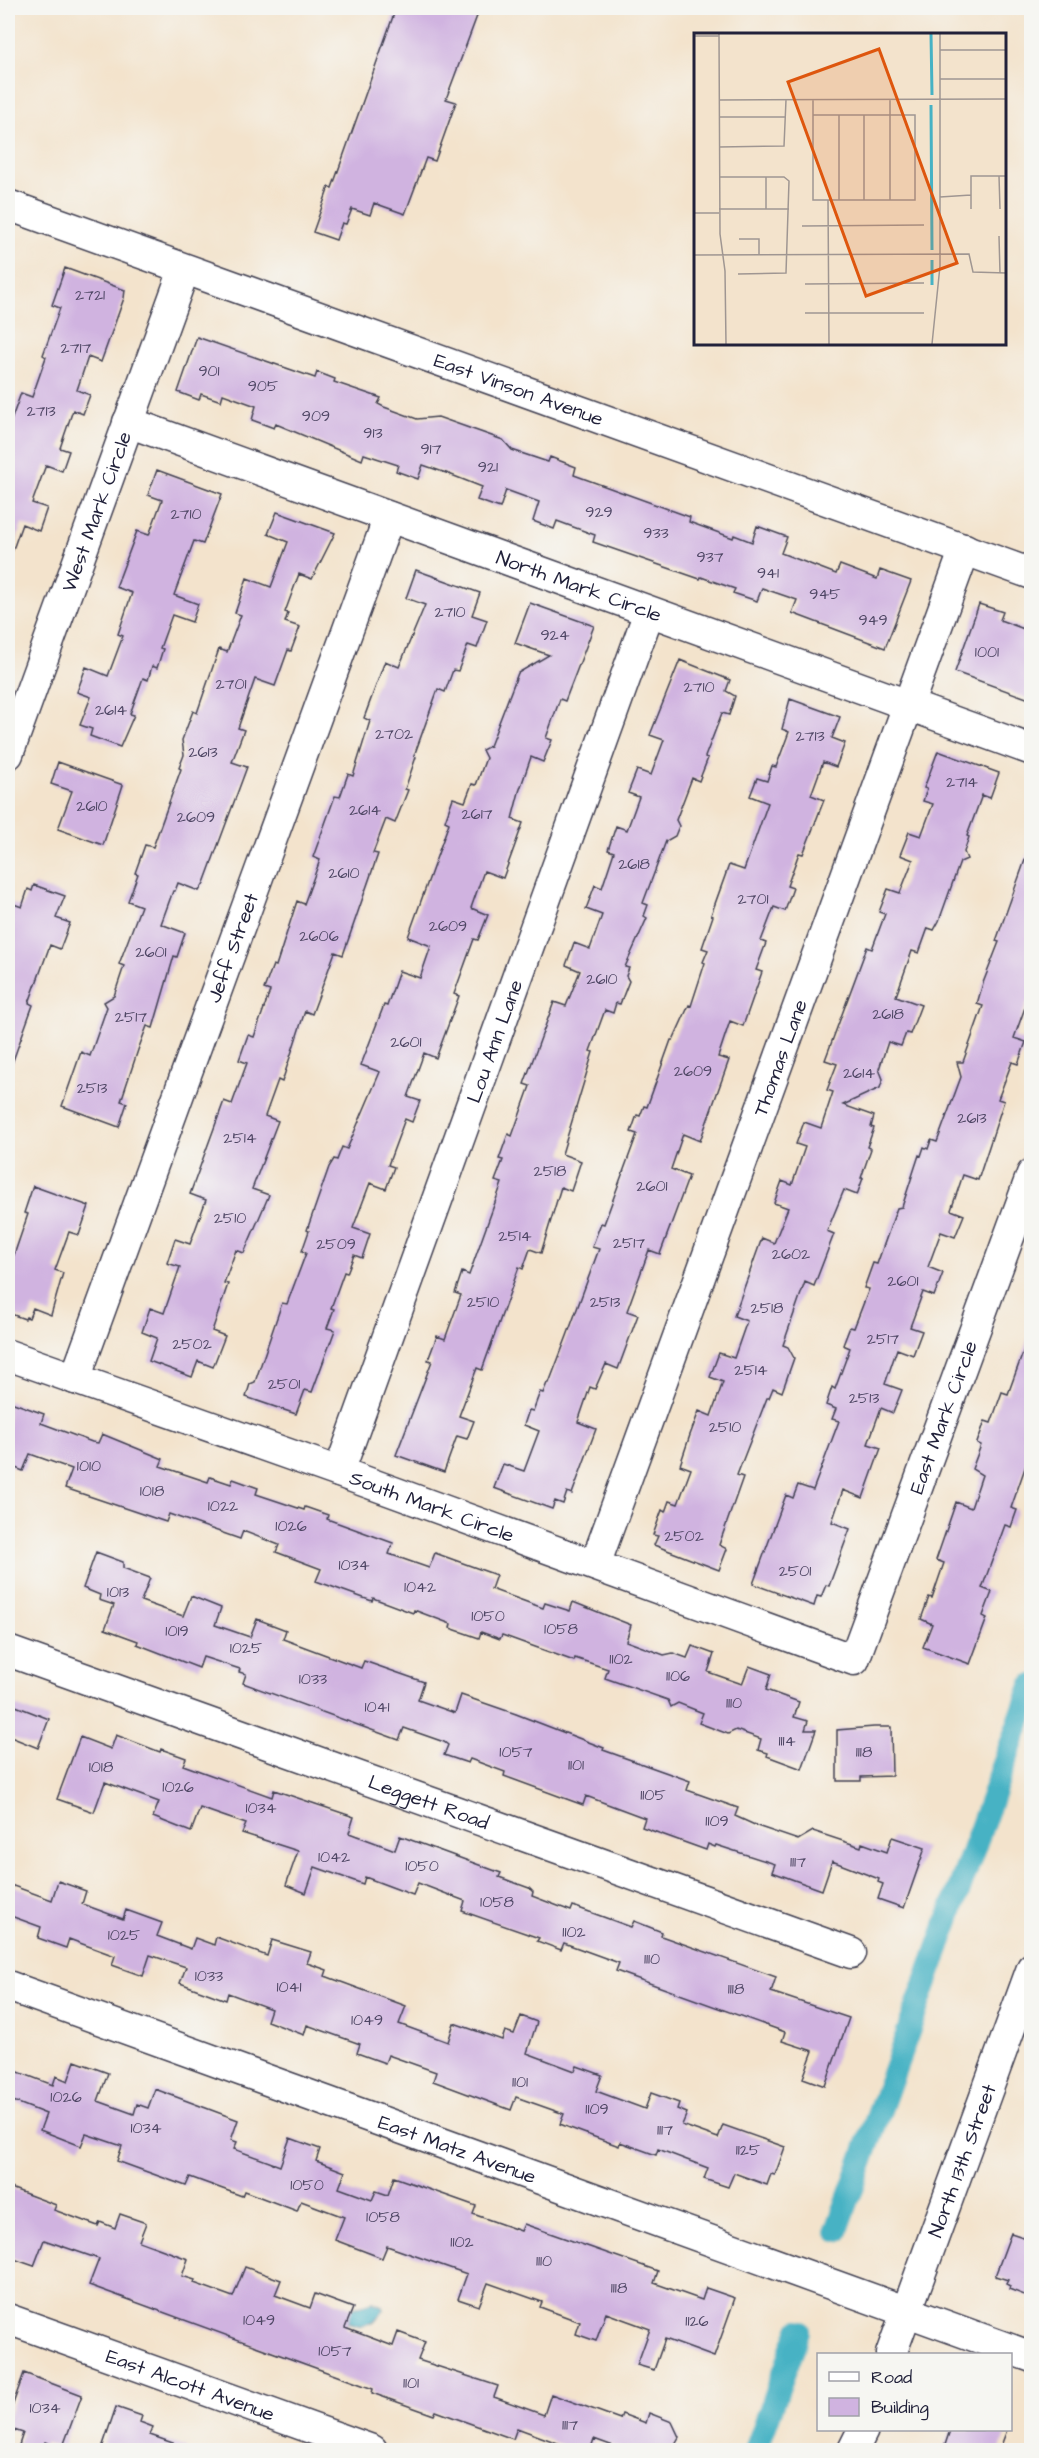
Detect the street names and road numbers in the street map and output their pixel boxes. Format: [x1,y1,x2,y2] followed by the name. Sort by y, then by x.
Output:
[430,347,607,433] street label: East Vinson Avenue
[55,428,139,596] street label: West Mark Circle
[492,544,666,630] street label: North Mark Circle
[200,889,266,1007] street label: Jeff Street
[460,976,530,1107] street label: Lou Ann Lane
[747,996,815,1120] street label: Thomas Lane
[903,1337,985,1498] street label: East Mark Circle
[345,1464,518,1550] street label: South Mark Circle
[364,1768,493,1837] street label: Leggett Road
[922,2080,1003,2241] street label: North 13th Street
[374,2108,540,2191] street label: East Matz Avenue
[102,2342,278,2429] street label: East Alcott Avenue

